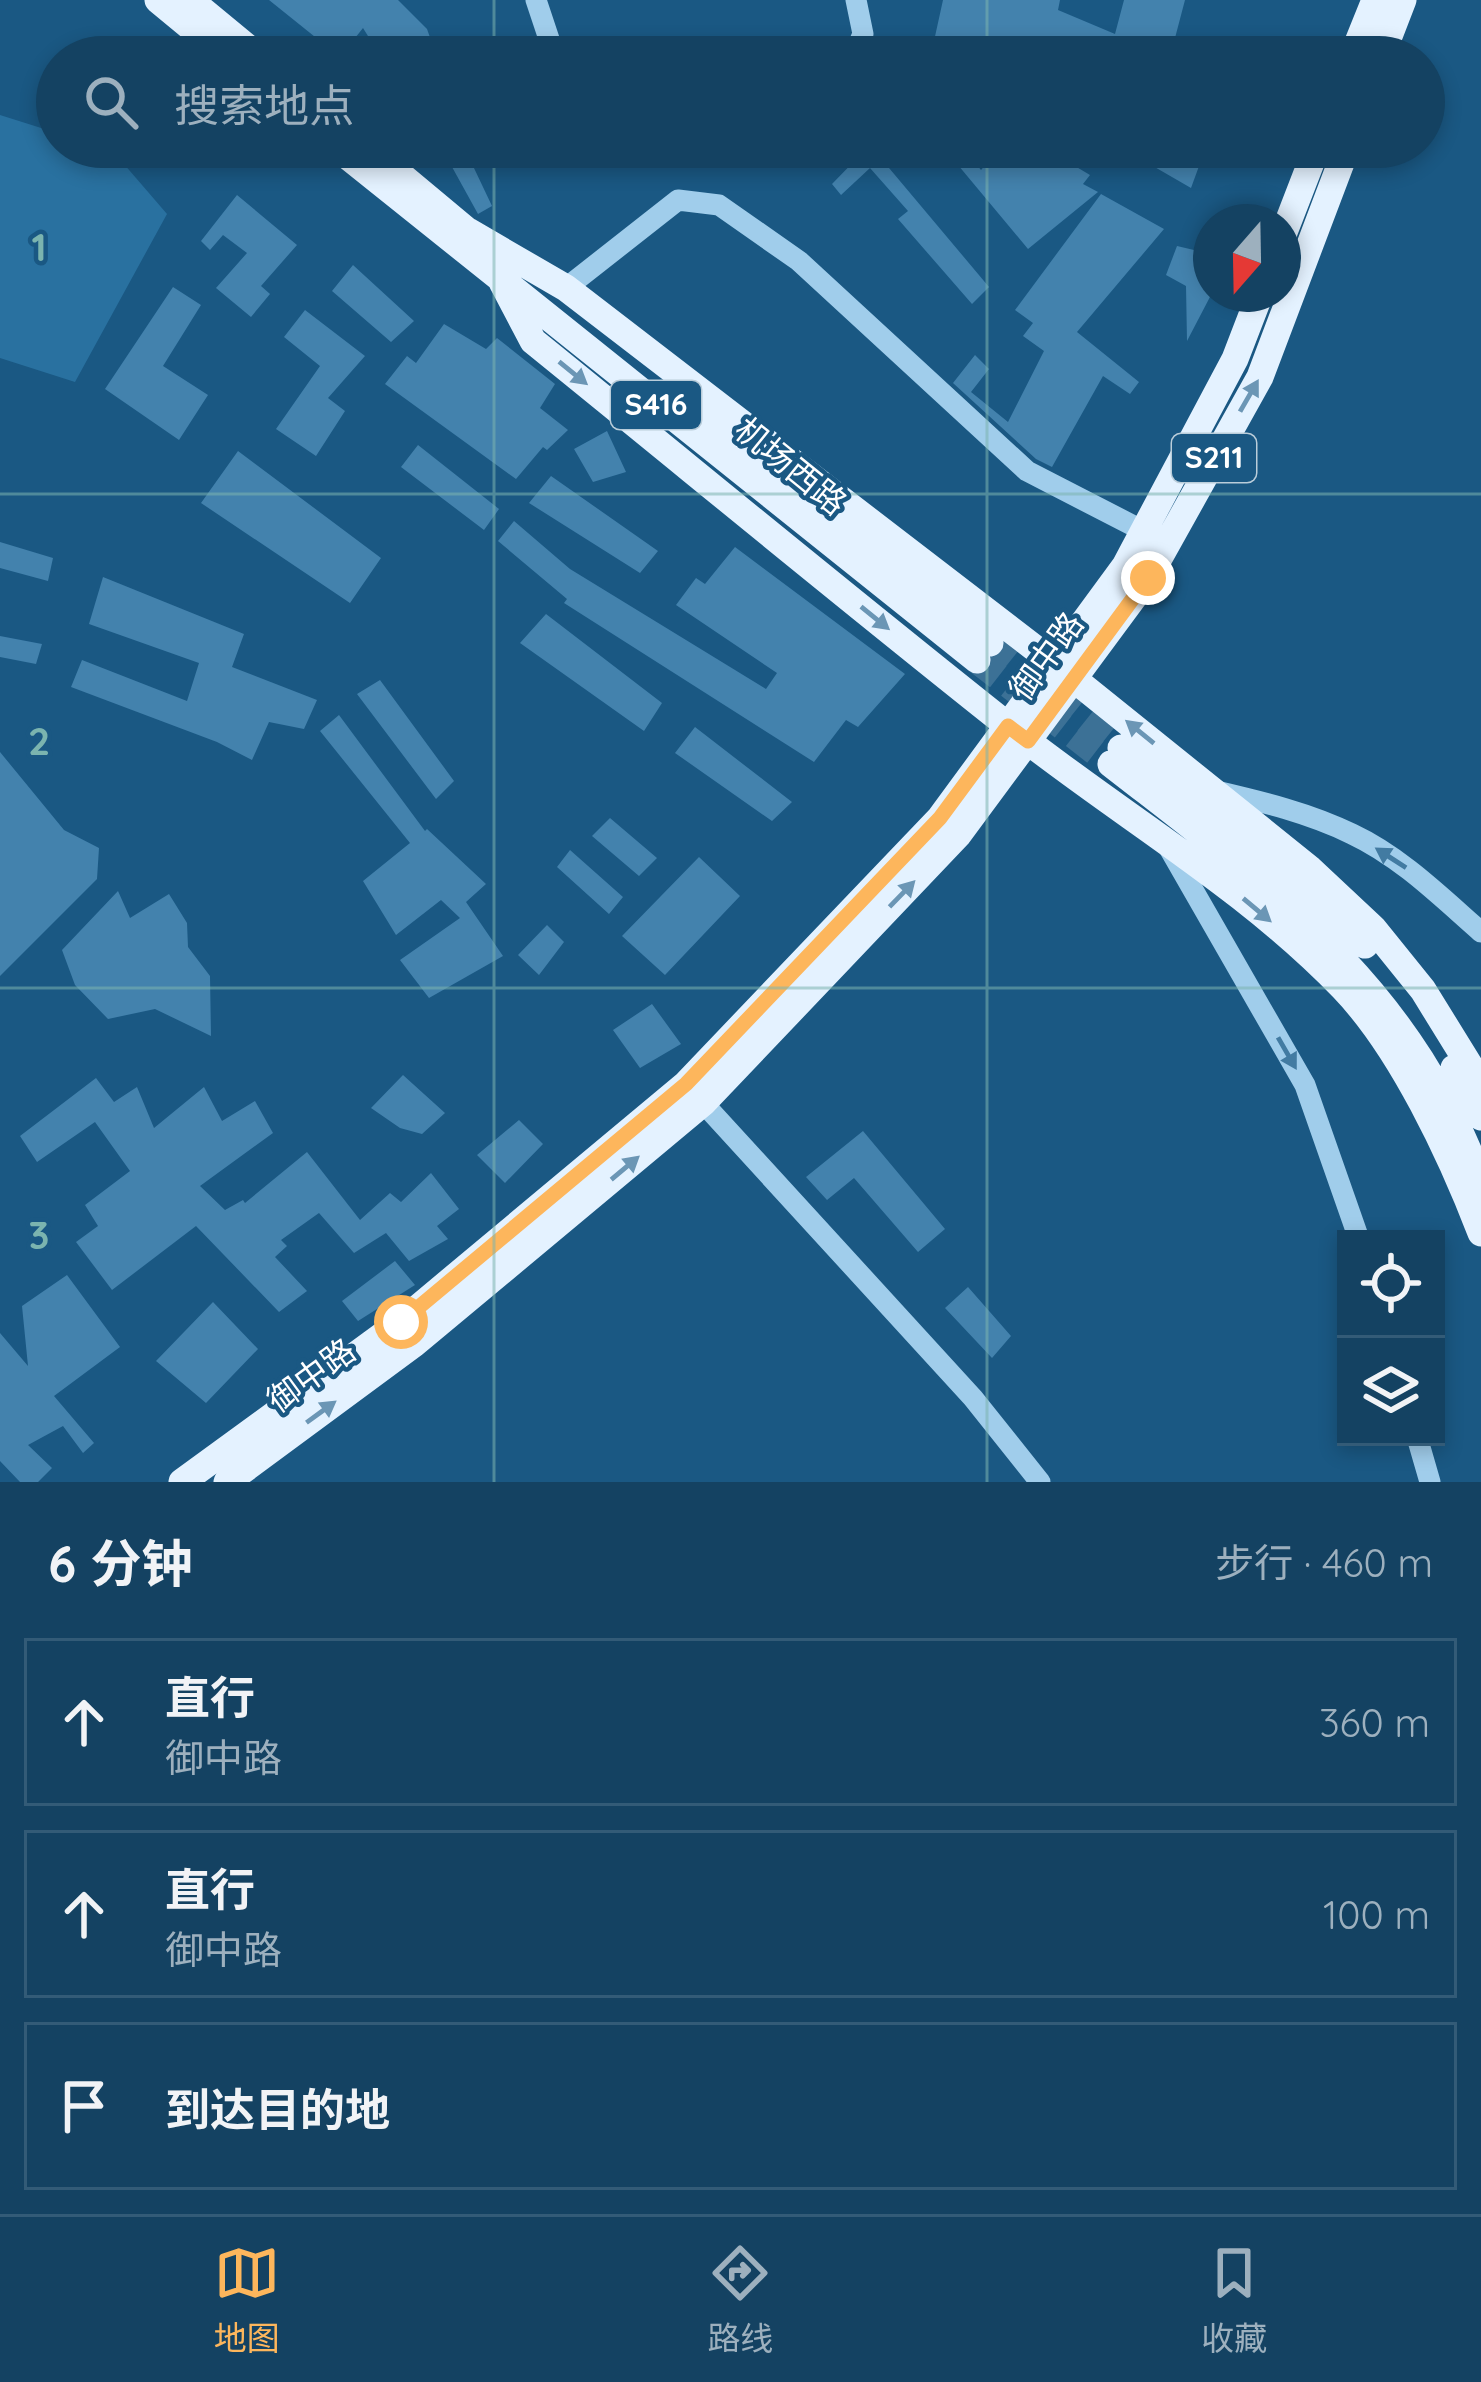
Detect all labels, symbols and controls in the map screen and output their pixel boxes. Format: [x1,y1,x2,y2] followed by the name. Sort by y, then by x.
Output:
[36,36,1445,168] search box
[78,69,144,135] icon: search
[174,77,354,133] text: 搜索地点
[1193,204,1301,312] north arrow
[31,222,47,271] text: 1
[557,360,588,385] one-way arrow
[1238,379,1259,413] one-way arrow
[611,381,701,429] road number: S416
[727,408,856,523] street label: 机场西路
[1172,434,1256,482] road number: S211
[1121,551,1175,605] route end
[1000,604,1091,708] street label: 御中路
[860,605,891,631] one-way arrow
[28,716,50,765] text: 2
[1124,720,1155,745] one-way arrow
[1374,848,1407,870] one-way arrow
[887,880,915,909] one-way arrow
[1242,897,1272,923] one-way arrow
[1275,1036,1296,1070] one-way arrow
[609,1156,640,1181] one-way arrow
[29,1210,49,1259] text: 3
[1337,1230,1445,1446] map controls
[1337,1230,1445,1338] button: locate
[374,1295,428,1349] route start
[259,1329,363,1420] street label: 御中路
[1337,1338,1445,1446] button: layers
[305,1401,337,1425] one-way arrow
[48,1531,192,1595] text: 6 分钟
[1215,1538,1433,1587] text: 步行 · 460 m
[165,1669,255,1725] text: 直行
[51,1689,117,1755] icon: ahead
[1319,1698,1430,1747] text: 360 m
[165,1733,282,1782] text: 御中路
[165,1861,255,1917] text: 直行
[51,1881,117,1947] icon: ahead
[1323,1890,1430,1939] text: 100 m
[165,1925,282,1974] text: 御中路
[51,2073,117,2139] icon: arrive
[165,2081,390,2137] text: 到达目的地
[214,2240,280,2360] tab: 地图
[707,2240,773,2360] tab: 路线
[1201,2240,1267,2360] tab: 收藏

